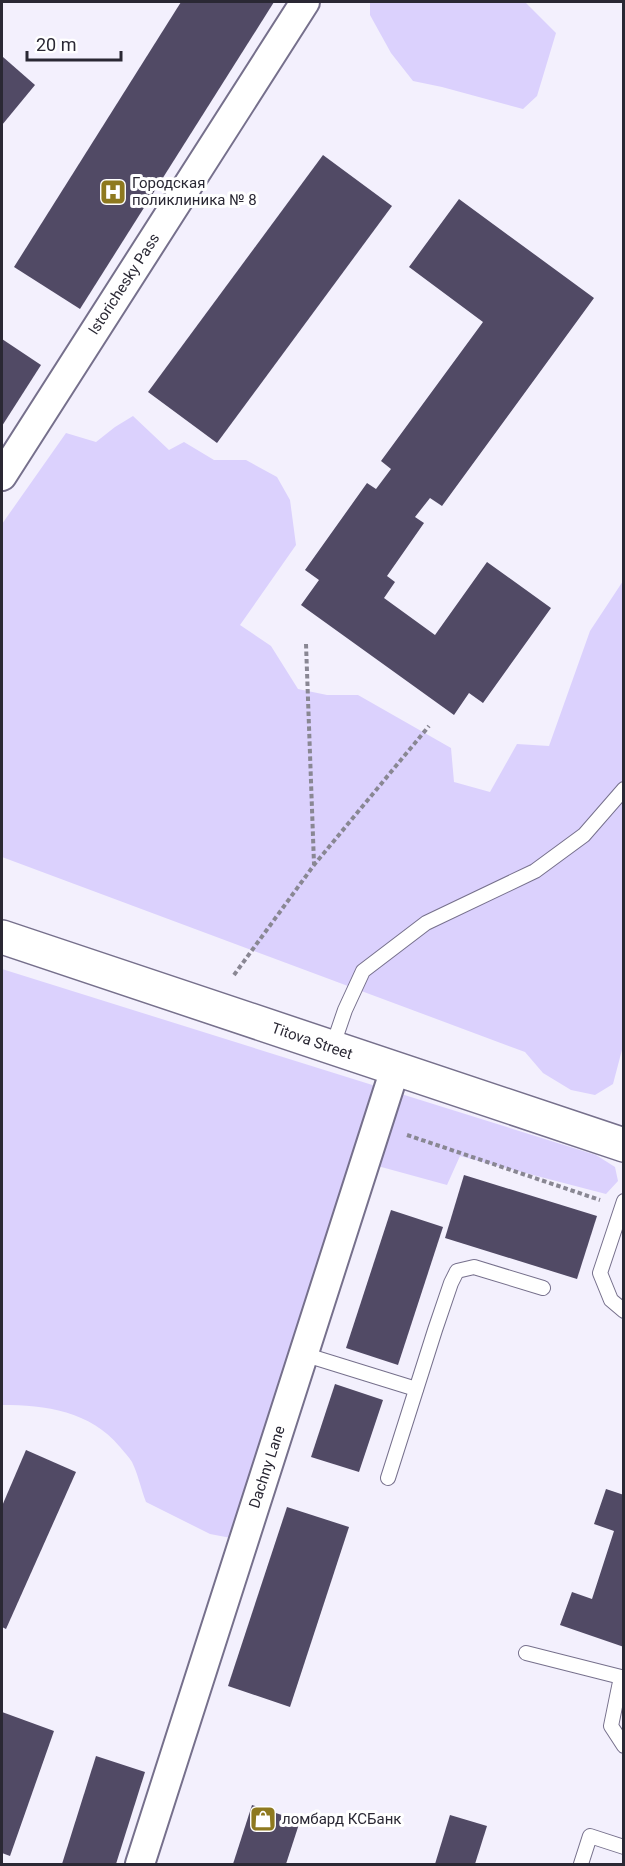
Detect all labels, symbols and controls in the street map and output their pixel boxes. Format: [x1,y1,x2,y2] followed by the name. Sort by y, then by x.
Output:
[27,24,122,62] scale bar
[36,34,76,55] text: 20 m
[132,174,257,209] place label: Городская поликлиника № 8
[98,177,128,207] hospital icon: Городская поликлиника № 8
[85,230,163,338] street label: Istorichesky Pass
[269,1019,355,1063] street label: Titova Street
[245,1423,289,1511] street label: Dachny Lane
[248,1804,278,1834] shop icon: ломбард КСБанк
[282,1810,401,1828] place label: ломбард КСБанк

